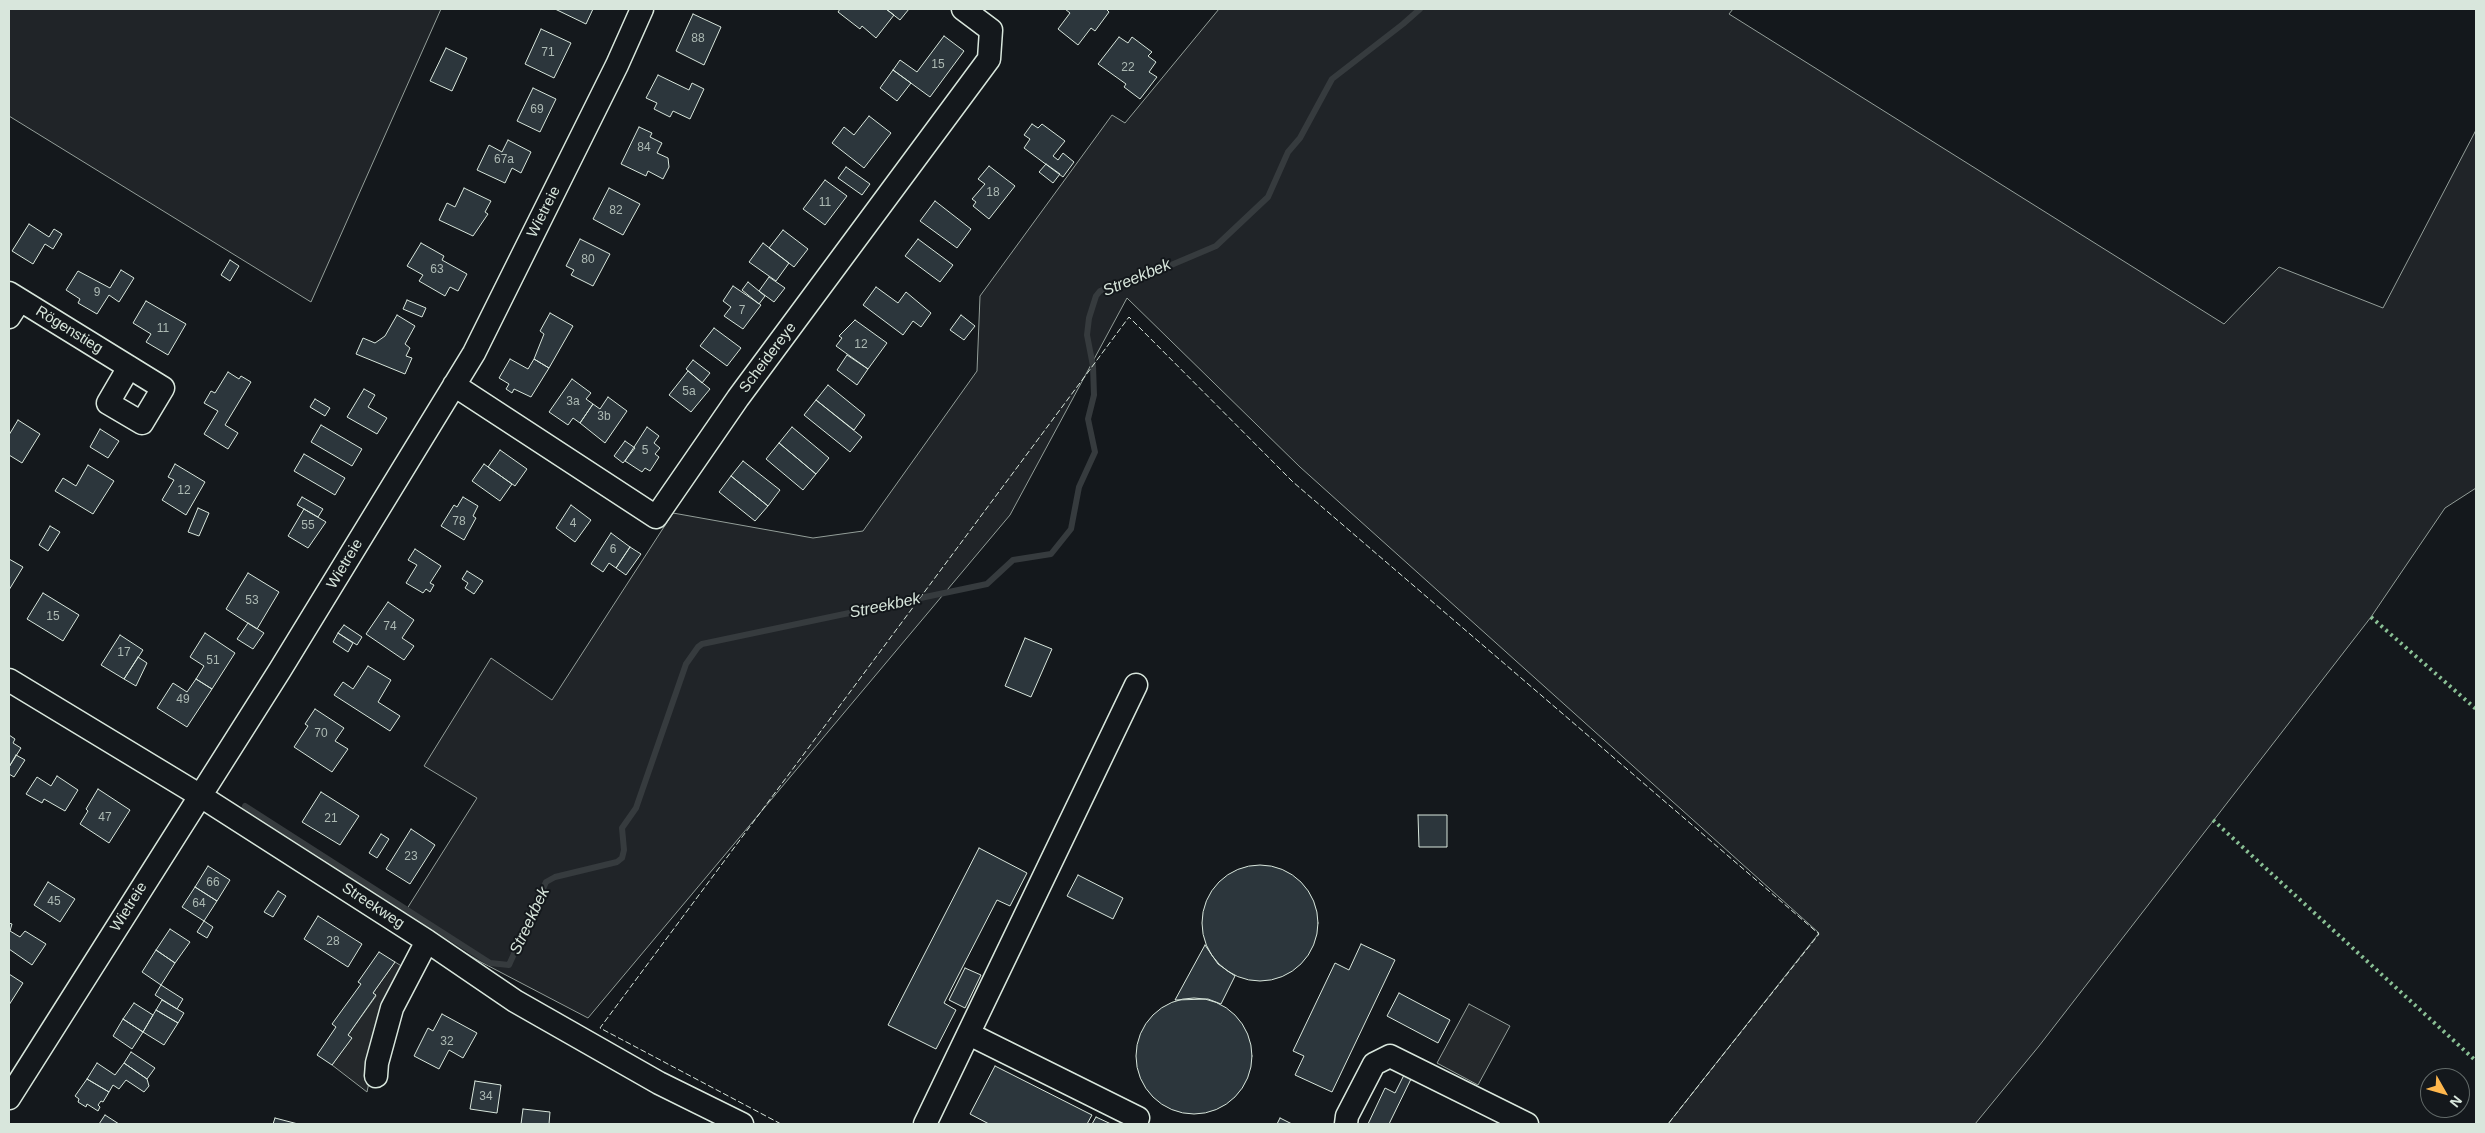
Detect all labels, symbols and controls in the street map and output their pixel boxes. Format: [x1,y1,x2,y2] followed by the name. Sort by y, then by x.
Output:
[691,32,705,46] house number: 88
[541,46,555,60] house number: 71
[931,58,945,72] house number: 15
[1121,61,1135,75] house number: 22
[530,103,544,117] house number: 69
[637,141,651,155] house number: 84
[494,153,514,167] house number: 67a
[523,183,565,241] street label: Wietreie
[986,186,1000,200] house number: 18
[819,196,831,210] house number: 11
[609,204,623,218] house number: 82
[581,253,595,267] house number: 80
[1100,255,1174,301] water label: Streekbek
[430,263,444,277] house number: 63
[94,286,100,300] house number: 9
[32,302,106,358] street label: Rögenstieg
[739,304,745,318] house number: 7
[736,319,800,397] street label: Scheidereye
[157,322,169,336] house number: 11
[854,338,868,352] house number: 12
[682,385,696,399] house number: 5a
[566,395,580,409] house number: 3a
[597,410,611,424] house number: 3b
[642,444,648,458] house number: 5
[177,484,191,498] house number: 12
[452,515,466,529] house number: 78
[570,517,576,531] house number: 4
[301,519,315,533] house number: 55
[323,536,367,592] street label: Wietreie
[610,543,616,557] house number: 6
[848,589,922,623] water label: Streekbek
[245,594,259,608] house number: 53
[46,610,60,624] house number: 15
[383,620,397,634] house number: 74
[117,646,131,660] house number: 17
[206,654,220,668] house number: 51
[176,693,190,707] house number: 49
[314,727,328,741] house number: 70
[98,811,112,825] house number: 47
[324,812,338,826] house number: 21
[404,850,418,864] house number: 23
[206,876,220,890] house number: 66
[107,879,151,935] street label: Wietreie
[338,879,408,933] street label: Streekweg
[506,884,554,958] water label: Streekbek
[47,895,61,909] house number: 45
[192,897,206,911] house number: 64
[326,935,340,949] house number: 28
[440,1035,454,1049] house number: 32
[2420,1068,2470,1118] north arrow
[479,1090,493,1104] house number: 34
[2447,1093,2465,1111] text: N

